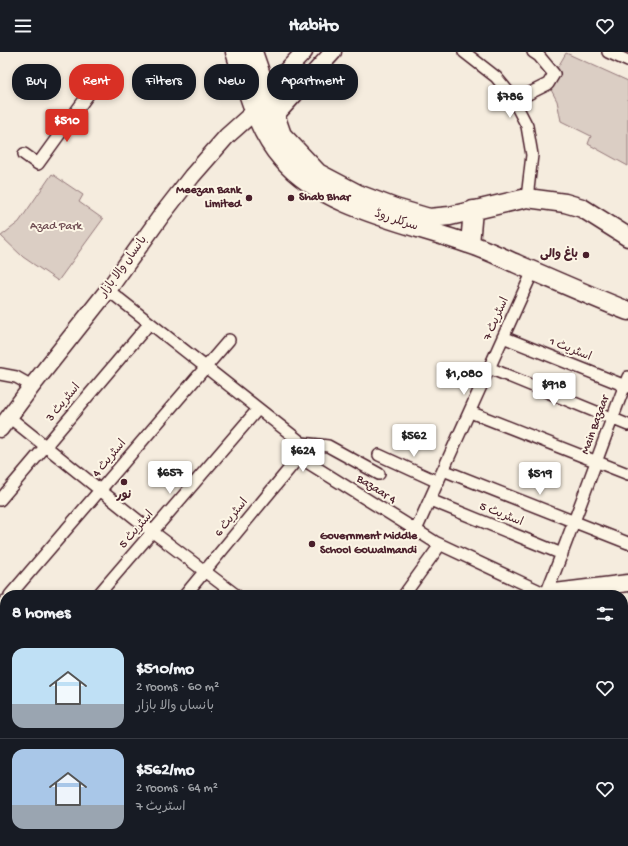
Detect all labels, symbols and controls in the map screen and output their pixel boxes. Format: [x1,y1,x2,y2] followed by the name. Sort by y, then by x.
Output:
[12,15,34,37] icon: menu
[594,15,616,37] icon: heart
[289,16,339,37] text: Habito
[12,64,61,100] chip: Buy
[69,64,124,100] chip: Rent
[132,64,196,100] chip: Filters
[204,64,259,100] chip: New
[267,64,358,100] chip: Apartment
[486,85,534,119] pin: $786
[497,90,523,105] text: $786
[43,109,91,143] pin: $510
[54,114,80,129] text: $510
[176,184,243,212] place label: Meezan Bank Limited
[299,191,352,205] place label: Shab Bhar
[244,193,254,203] marker: Meezan Bank Limited
[286,193,296,203] marker: Shab Bhar
[372,206,420,235] street label: سرکلر روڈ
[30,220,84,234] park label: Azad Park
[97,234,151,301] street label: بانساں والا بازار
[540,246,578,262] place label: باغ والی
[581,250,591,260] marker: باغ والی
[481,295,513,344] street label: اسٹریٹ 7
[546,335,593,365] street label: اسٹریٹ 1
[431,362,497,396] pin: $1,080
[445,367,483,382] text: $1,080
[530,373,578,407] pin: $918
[542,378,566,393] text: $918
[43,381,84,426] street label: اسٹریٹ 3
[579,392,614,456] street label: Main Bazaar
[390,424,438,458] pin: $562
[401,429,427,444] text: $562
[90,437,130,481] street label: اسٹریٹ 4
[279,439,327,473] pin: $624
[291,444,315,459] text: $624
[146,461,194,495] pin: $657
[516,462,564,496] pin: $519
[157,466,183,481] text: $657
[528,467,552,482] text: $519
[353,472,399,508] street label: Bazaar 4
[119,477,129,487] marker: نور
[116,489,131,503] place label: نور
[212,496,252,540] street label: اسٹریٹ 6
[477,500,525,530] street label: اسٹریٹ 5
[117,508,157,552] street label: اسٹریٹ 5
[320,530,418,558] place label: Government Middle School Gowalmandi
[307,539,317,549] marker: Government Middle School Gowalmandi
[594,603,616,625] icon: filters
[12,604,70,624] text: 8 homes
[136,660,194,680] text: $510/mo
[44,664,92,712] icon: home
[594,677,616,699] icon: heart
[136,680,219,695] text: 2 rooms · 60 m²
[136,699,214,714] text: بانساں والا بازار
[136,761,195,781] text: $562/mo
[44,765,92,813] icon: home
[594,778,616,800] icon: heart
[136,781,218,796] text: 2 rooms · 64 m²
[136,800,186,815] text: اسٹریٹ 7

